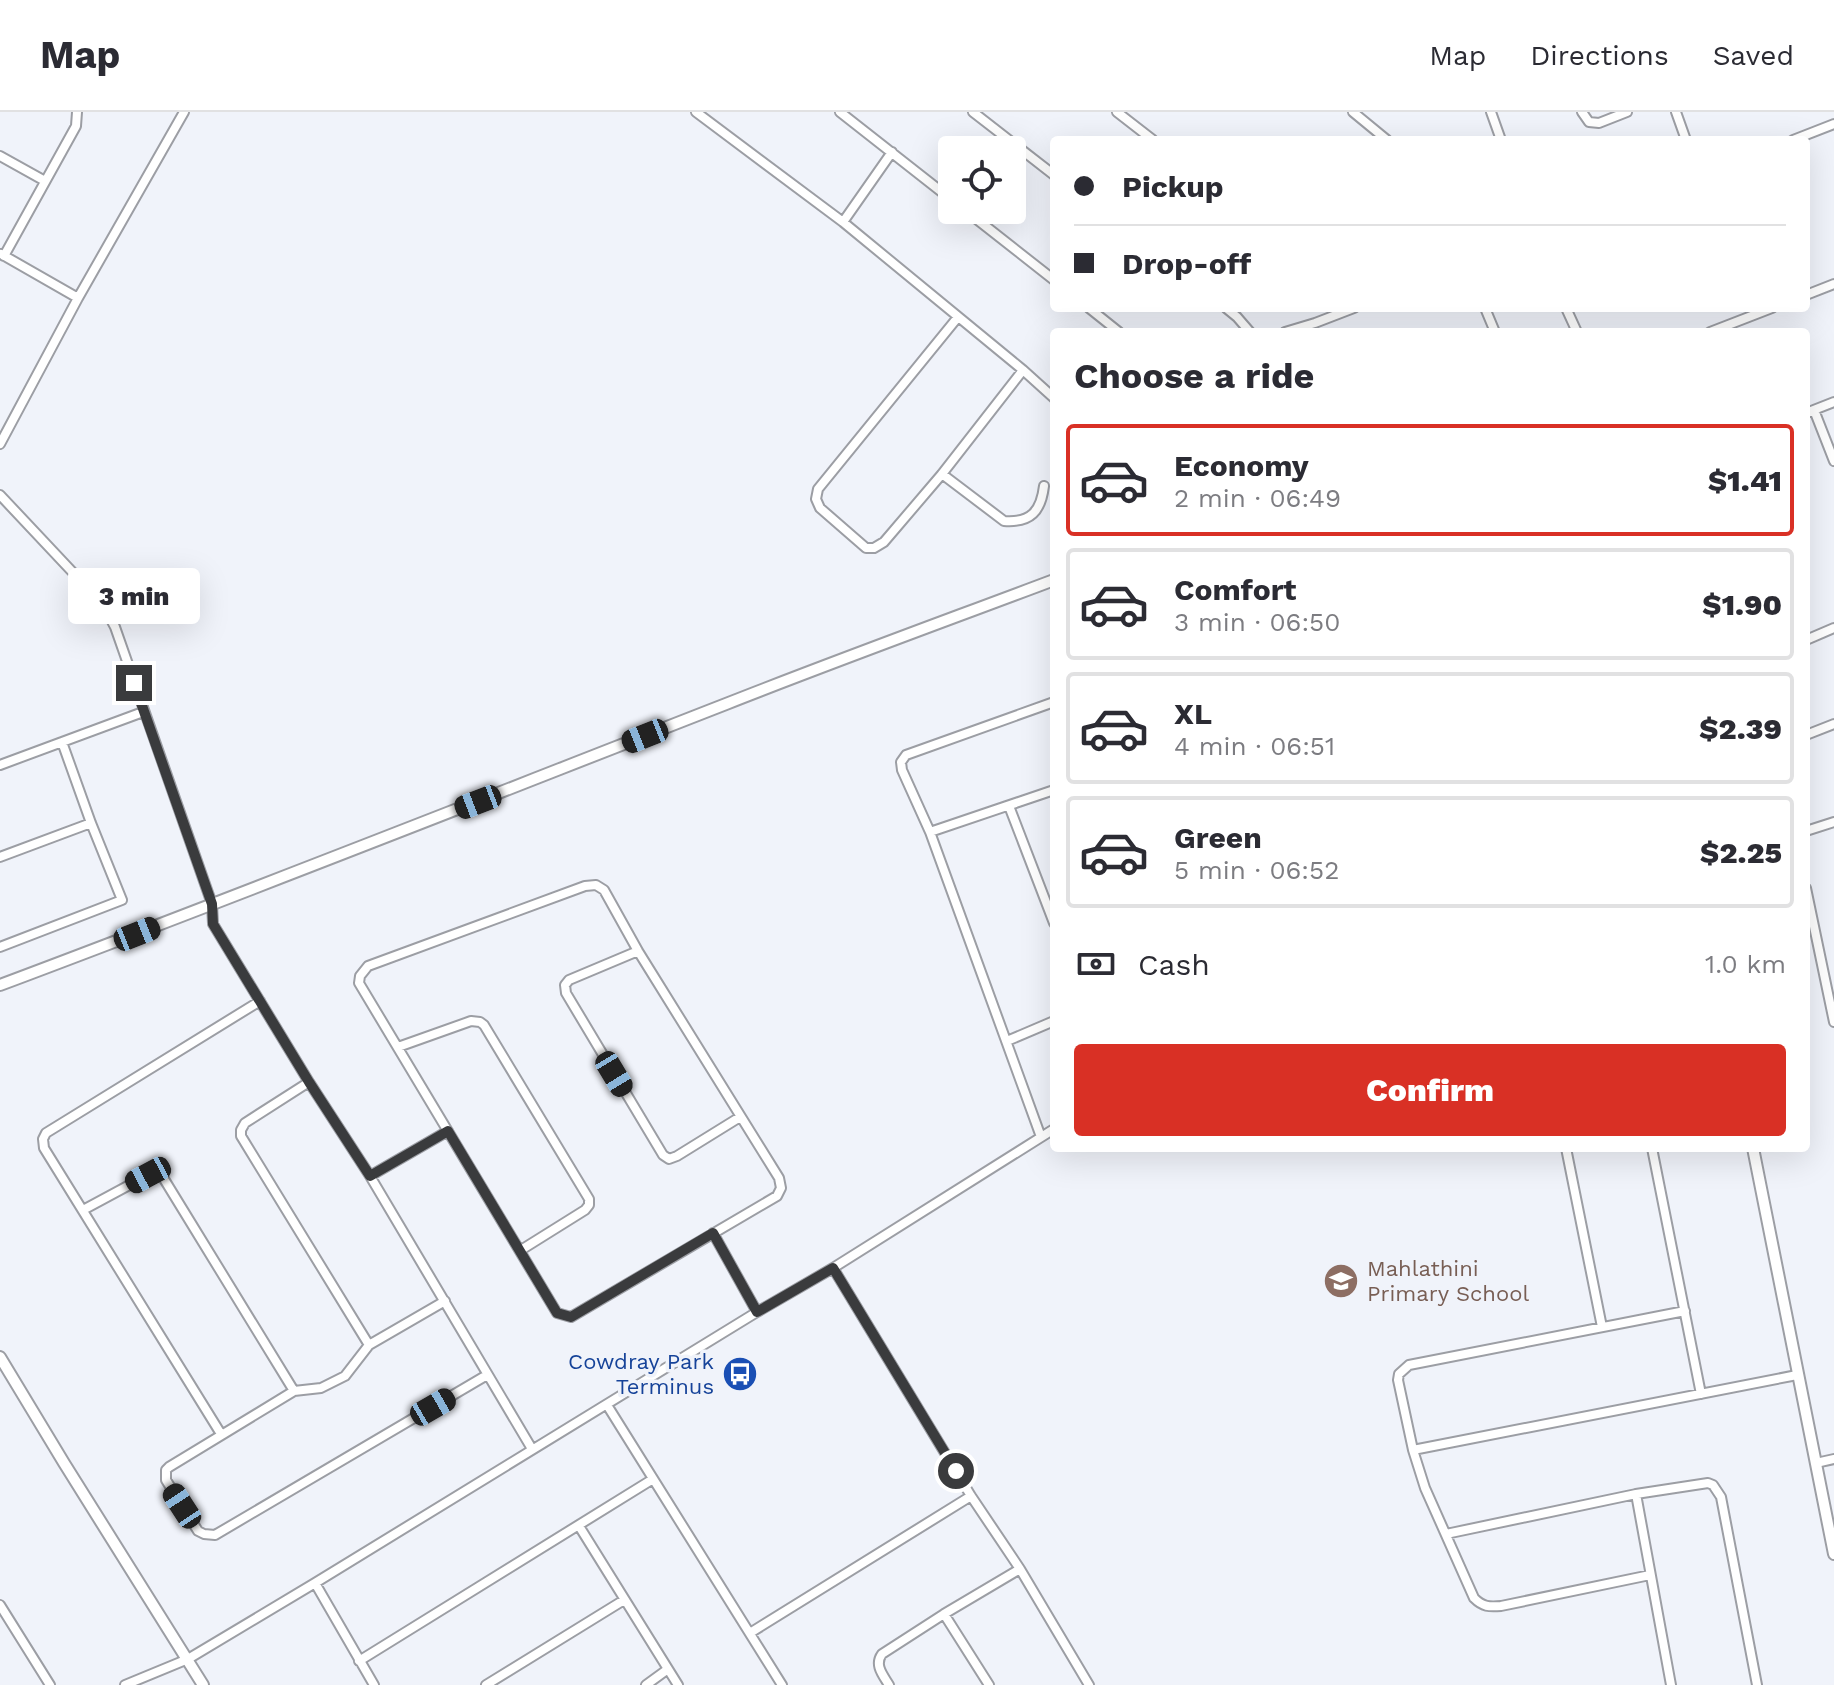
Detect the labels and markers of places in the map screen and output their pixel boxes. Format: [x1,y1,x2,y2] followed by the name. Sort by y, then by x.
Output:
[1367,1256,1529,1306] place label: Mahlathini Primary School
[1322,1262,1360,1300] school or university icon: Mahlathini Primary School
[568,1349,714,1399] place label: Cowdray Park Terminus
[721,1355,759,1393] bus stop icon: Cowdray Park Terminus

